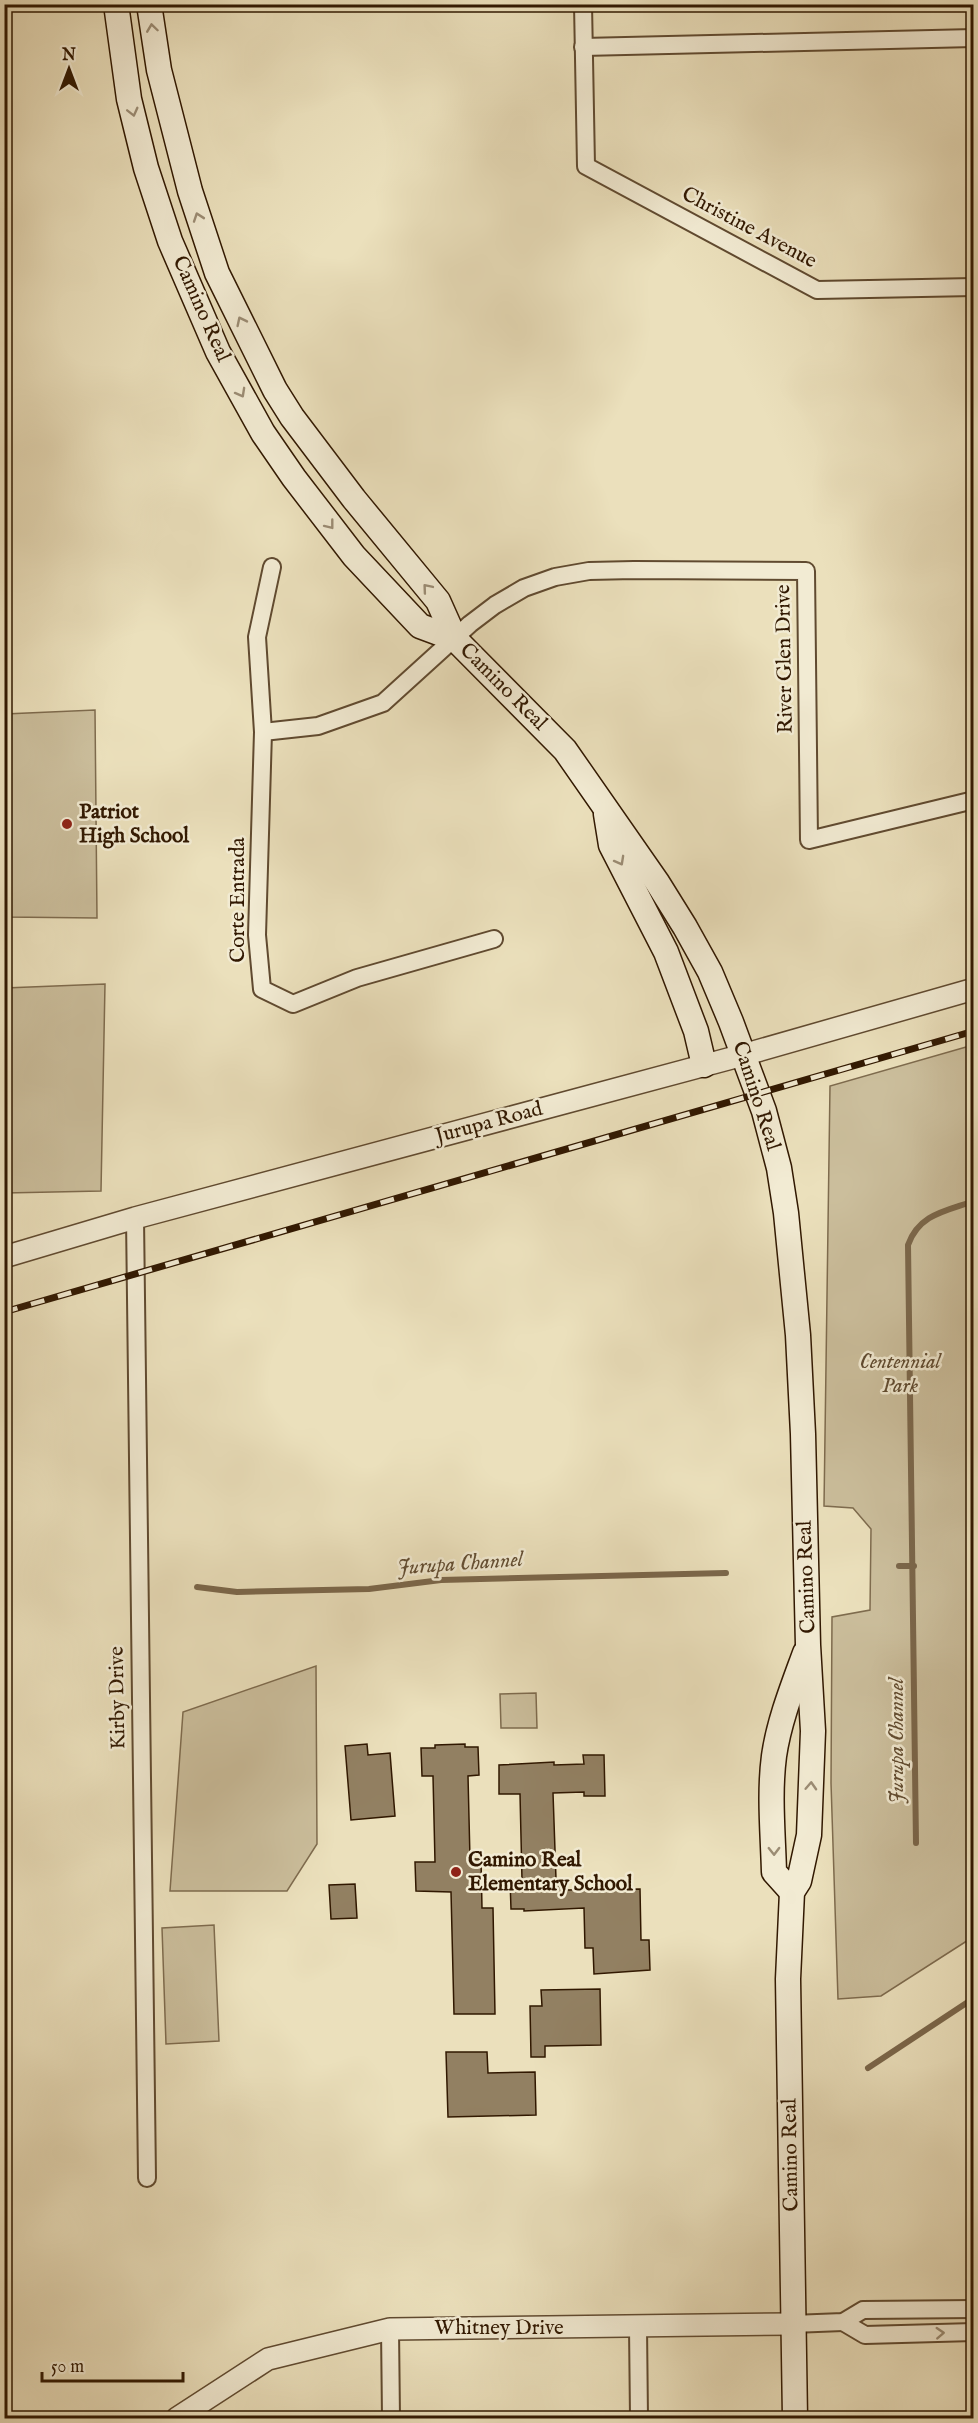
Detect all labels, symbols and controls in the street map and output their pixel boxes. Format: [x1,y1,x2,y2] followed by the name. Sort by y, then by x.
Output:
[147,23,159,33] one-way arrow
[39,39,99,99] north arrow
[61,46,76,66] text: N
[125,107,138,117] one-way arrow
[677,181,822,275] street label: Christine Avenue
[193,212,206,223] one-way arrow
[166,252,236,366] street label: Camino Real
[237,317,249,328] one-way arrow
[234,387,245,397] one-way arrow
[322,518,333,529] one-way arrow
[424,584,435,595] one-way arrow
[770,584,800,734] street label: River Glen Drive
[453,637,553,737] street label: Camino Real
[79,799,190,850] place label: Patriot High School
[60,817,74,831] marker: Patriot High School
[225,836,252,963] street label: Corte Entrada
[612,855,624,865] one-way arrow
[726,1038,786,1154] street label: Camino Real
[430,1096,546,1151] street label: Jurupa Road
[859,1349,943,1400] park label: Centennial Park
[792,1520,822,1634] street label: Camino Real
[396,1546,526,1582] water label: Jurupa Channel
[104,1646,132,1750] street label: Kirby Drive
[883,1676,911,1804] water label: Jurupa Channel
[805,1782,818,1791] one-way arrow
[768,1846,780,1855] one-way arrow
[468,1847,634,1898] place label: Camino Real Elementary School
[449,1865,463,1879] marker: Camino Real Elementary School
[777,2098,805,2212] street label: Camino Real
[434,2315,564,2342] street label: Whitney Drive
[935,2327,944,2340] one-way arrow
[42,2345,183,2383] scale bar
[51,2356,84,2379] text: 50 m

